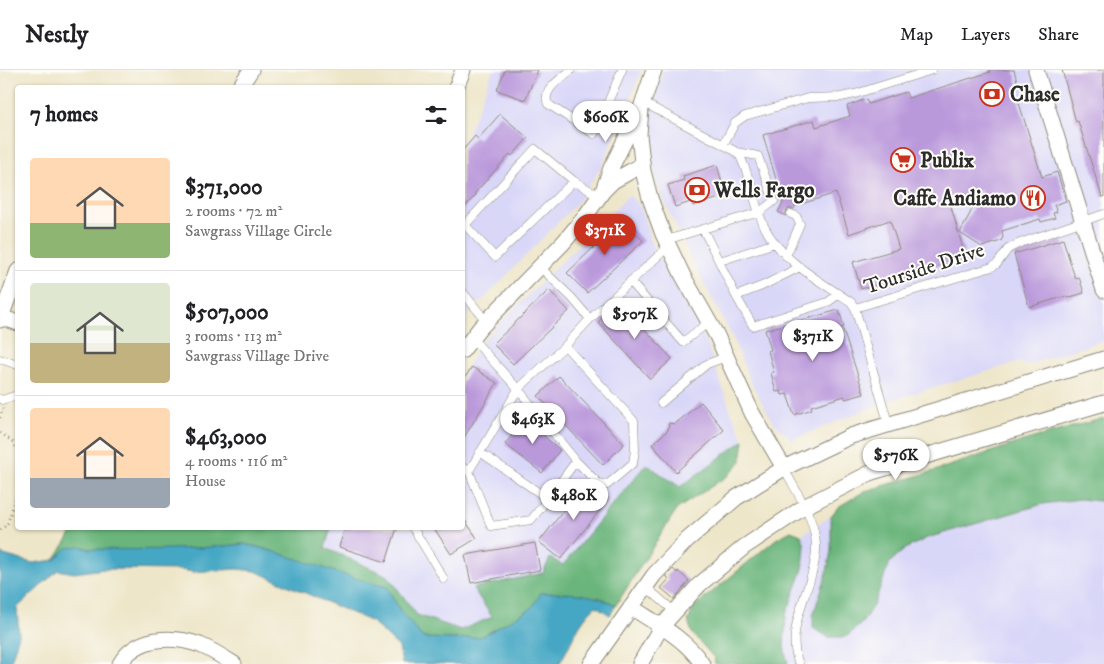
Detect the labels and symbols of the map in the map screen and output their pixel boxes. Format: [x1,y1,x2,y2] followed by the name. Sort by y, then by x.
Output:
[979,81,1005,107] bank icon: Chase
[1010,82,1060,108] place label: Chase
[571,100,641,143] pin: $606K
[890,147,916,173] supermarket icon: Publix
[920,148,975,174] place label: Publix
[684,177,710,203] bank icon: Wells Fargo
[713,178,814,204] place label: Wells Fargo
[1020,185,1046,211] restaurant icon: Caffe Andiamo
[893,186,1016,212] place label: Caffe Andiamo
[570,214,640,256] pin: $371K
[861,237,988,301] street label: Tourside Drive
[600,298,670,340] pin: $507K
[778,320,848,362] pin: $371K
[498,402,568,445] pin: $463K
[861,438,931,481] pin: $576K
[539,478,609,521] pin: $480K

